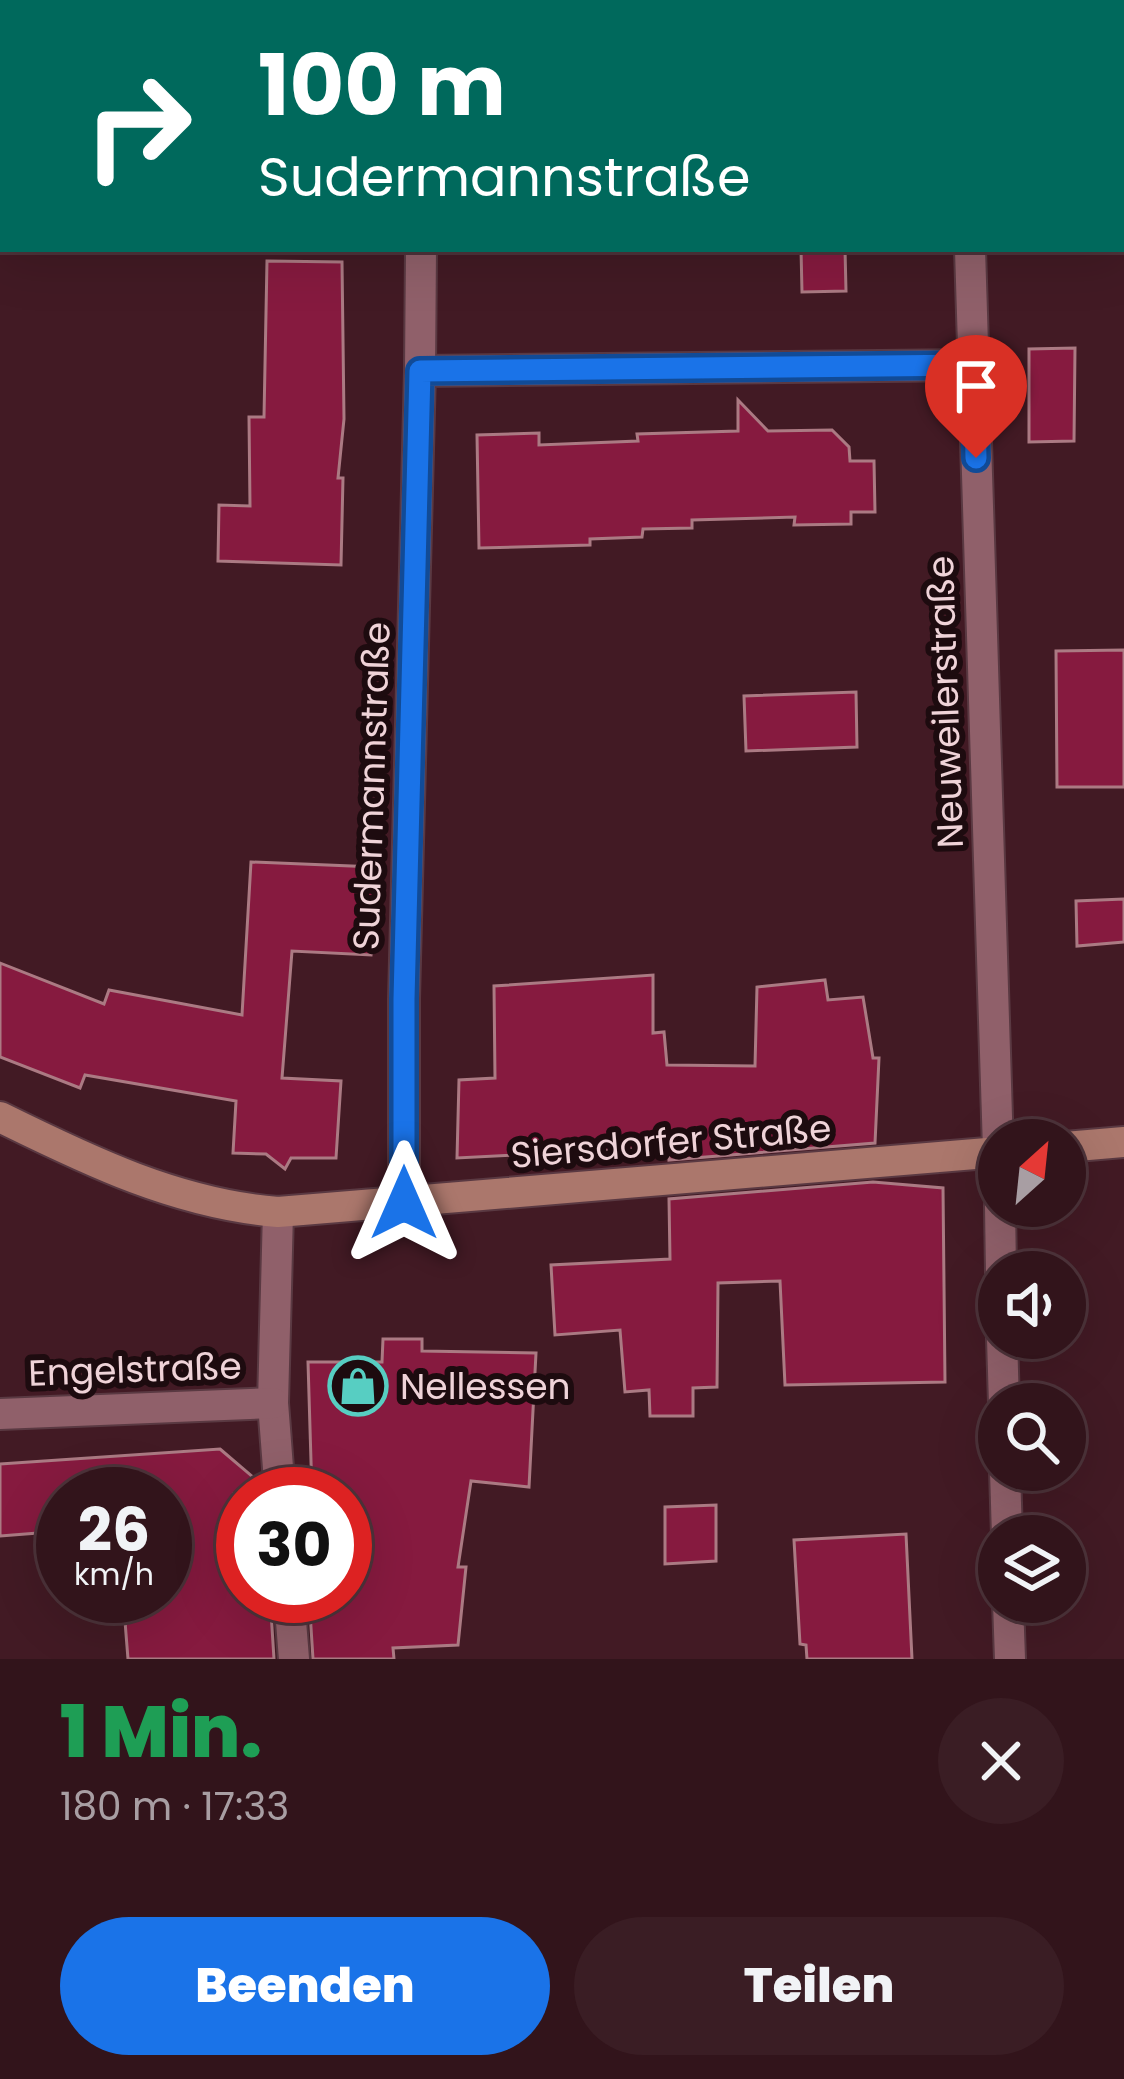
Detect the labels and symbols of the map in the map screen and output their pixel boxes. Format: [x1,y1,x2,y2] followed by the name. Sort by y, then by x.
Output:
[925,335,1027,458] pin
[915,555,976,849] street label: Neuweilerstraße
[340,621,403,951] street label: Sudermannstraße
[509,1102,833,1181] street label: Siersdorfer Straße
[978,1119,1086,1227] north arrow
[341,1140,467,1266] position arrow
[27,1340,243,1399] street label: Engelstraße
[327,1355,389,1417] shop icon: Nellessen
[400,1361,571,1412] place label: Nellessen
[216,1467,372,1623] speed limit sign: 30

